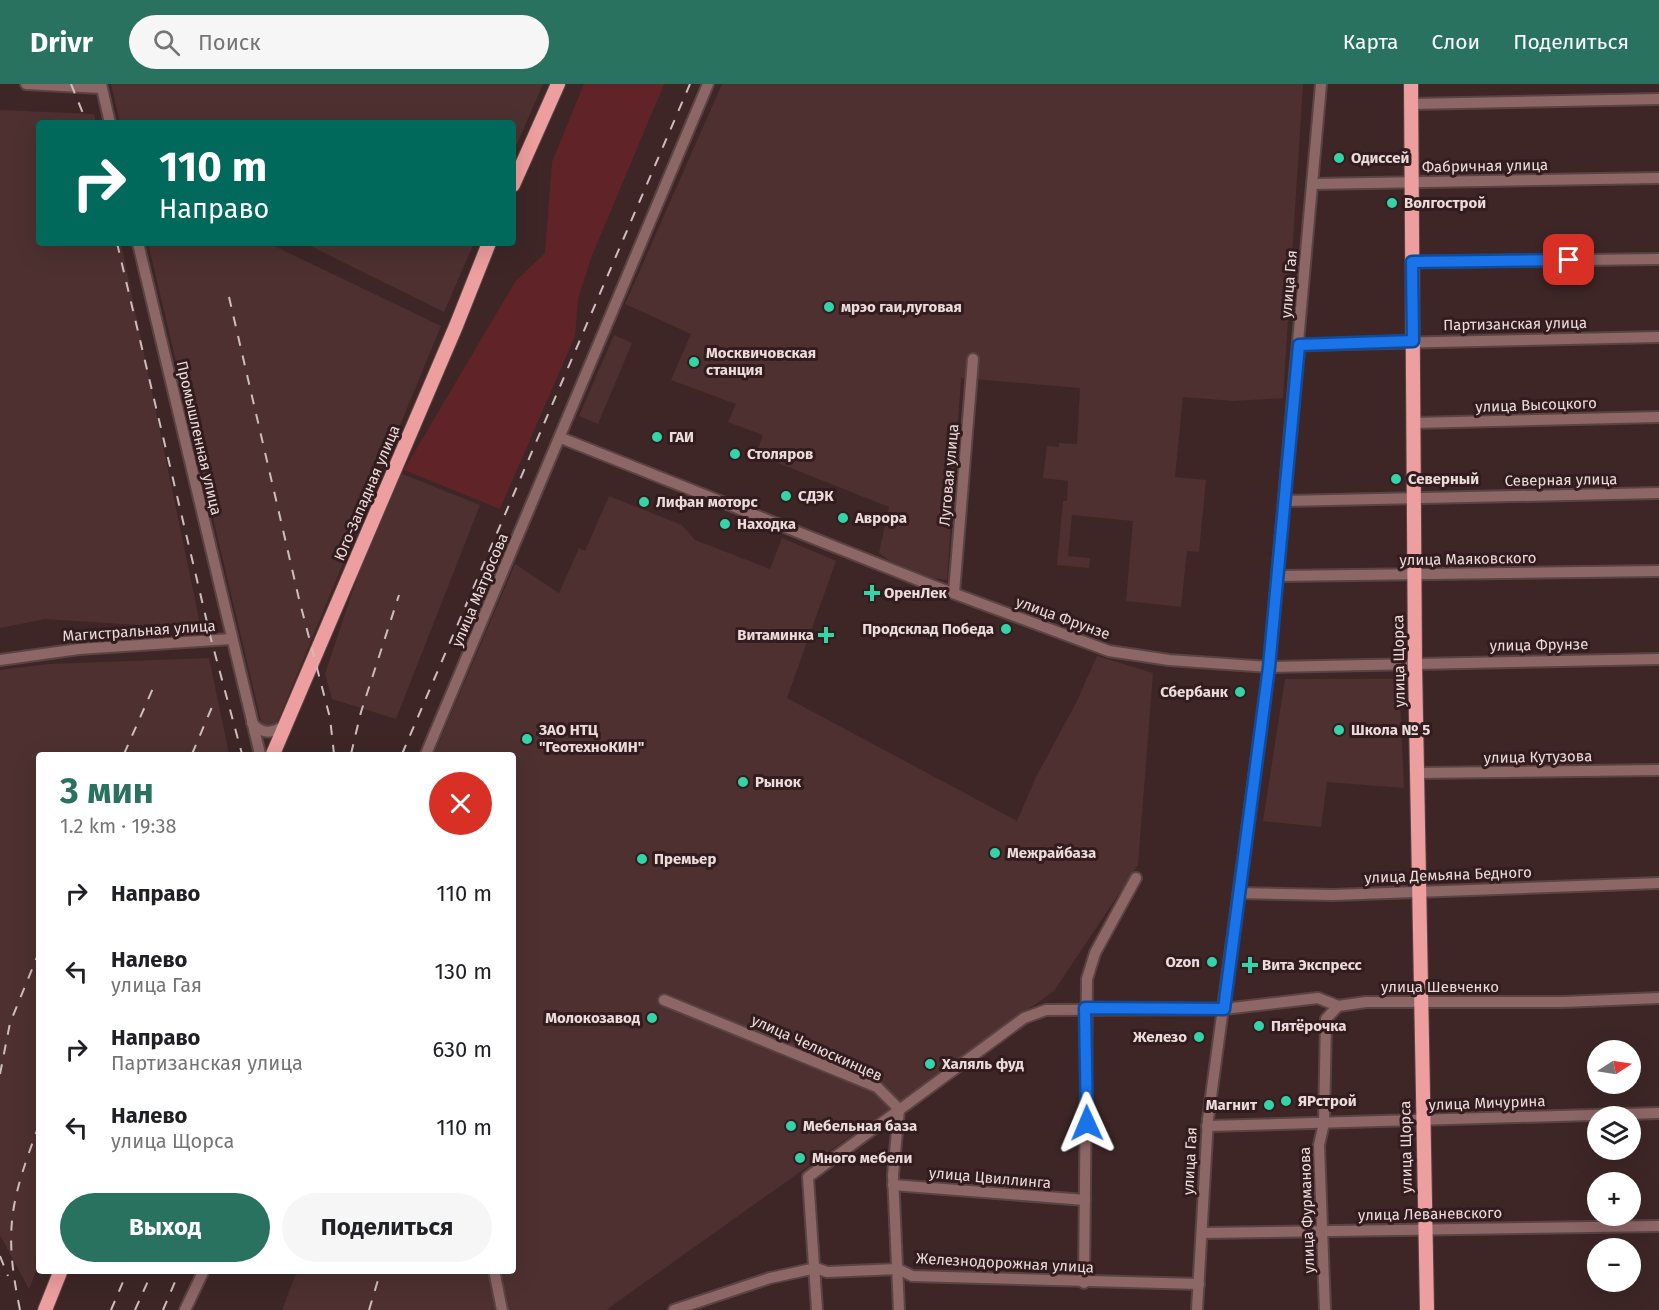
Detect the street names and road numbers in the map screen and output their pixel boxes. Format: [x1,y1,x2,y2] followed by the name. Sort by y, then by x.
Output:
[1422,156,1548,176] street label: Фабричная улица
[1277,249,1301,319] street label: улица Гая
[1443,314,1587,334] street label: Партизанская улица
[173,359,225,517] street label: Промышленная улица
[1475,394,1597,416] street label: улица Высоцкого
[330,422,404,564] street label: Юго-Западная улица
[936,423,962,527] street label: Луговая улица
[1504,470,1618,490] street label: Северная улица
[448,530,512,650] street label: улица Матросова
[1399,549,1537,569] street label: улица Маяковского
[1013,593,1113,643] street label: улица Фрунзе
[1389,615,1409,707] street label: улица Щорса
[62,617,216,645] street label: Магистральная улица
[1489,635,1589,655] street label: улица Фрунзе
[1484,747,1592,767] street label: улица Кутузова
[1364,863,1532,887] street label: улица Демьяна Бедного
[1381,978,1499,996] street label: улица Шевченко
[749,1011,885,1085] street label: улица Челюскинцев
[1428,1092,1546,1114] street label: улица Мичурина
[1396,1101,1416,1193] street label: улица Щорса
[1179,1126,1201,1196] street label: улица Гая
[1296,1146,1318,1274] street label: улица Фурманова
[928,1164,1052,1192] street label: улица Цвиллинга
[1358,1204,1502,1224] street label: улица Леваневского
[916,1249,1094,1277] street label: Железнодорожная улица

